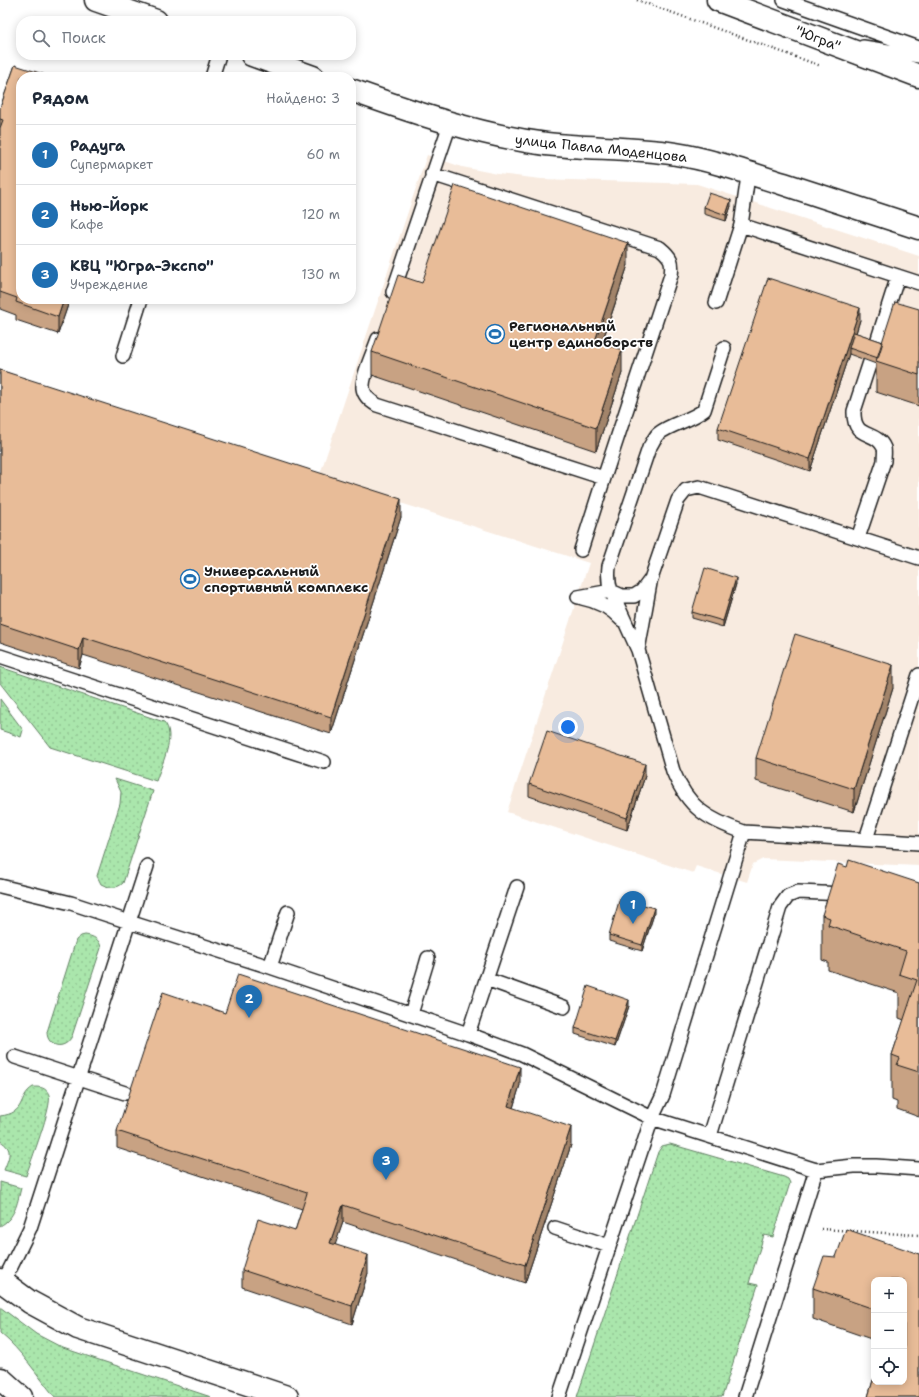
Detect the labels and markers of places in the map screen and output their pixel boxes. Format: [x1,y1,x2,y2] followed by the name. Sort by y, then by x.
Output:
[509,317,653,351] place label: Региональный центр единоборств
[484,323,506,345] sports icon: Региональный центр единоборств
[204,562,369,596] place label: Универсальный спортивный комплекс
[179,568,201,590] sports icon: Универсальный спортивный комплекс
[620,891,646,924] pin: 1
[236,985,262,1018] pin: 2
[373,1147,399,1180] pin: 3

